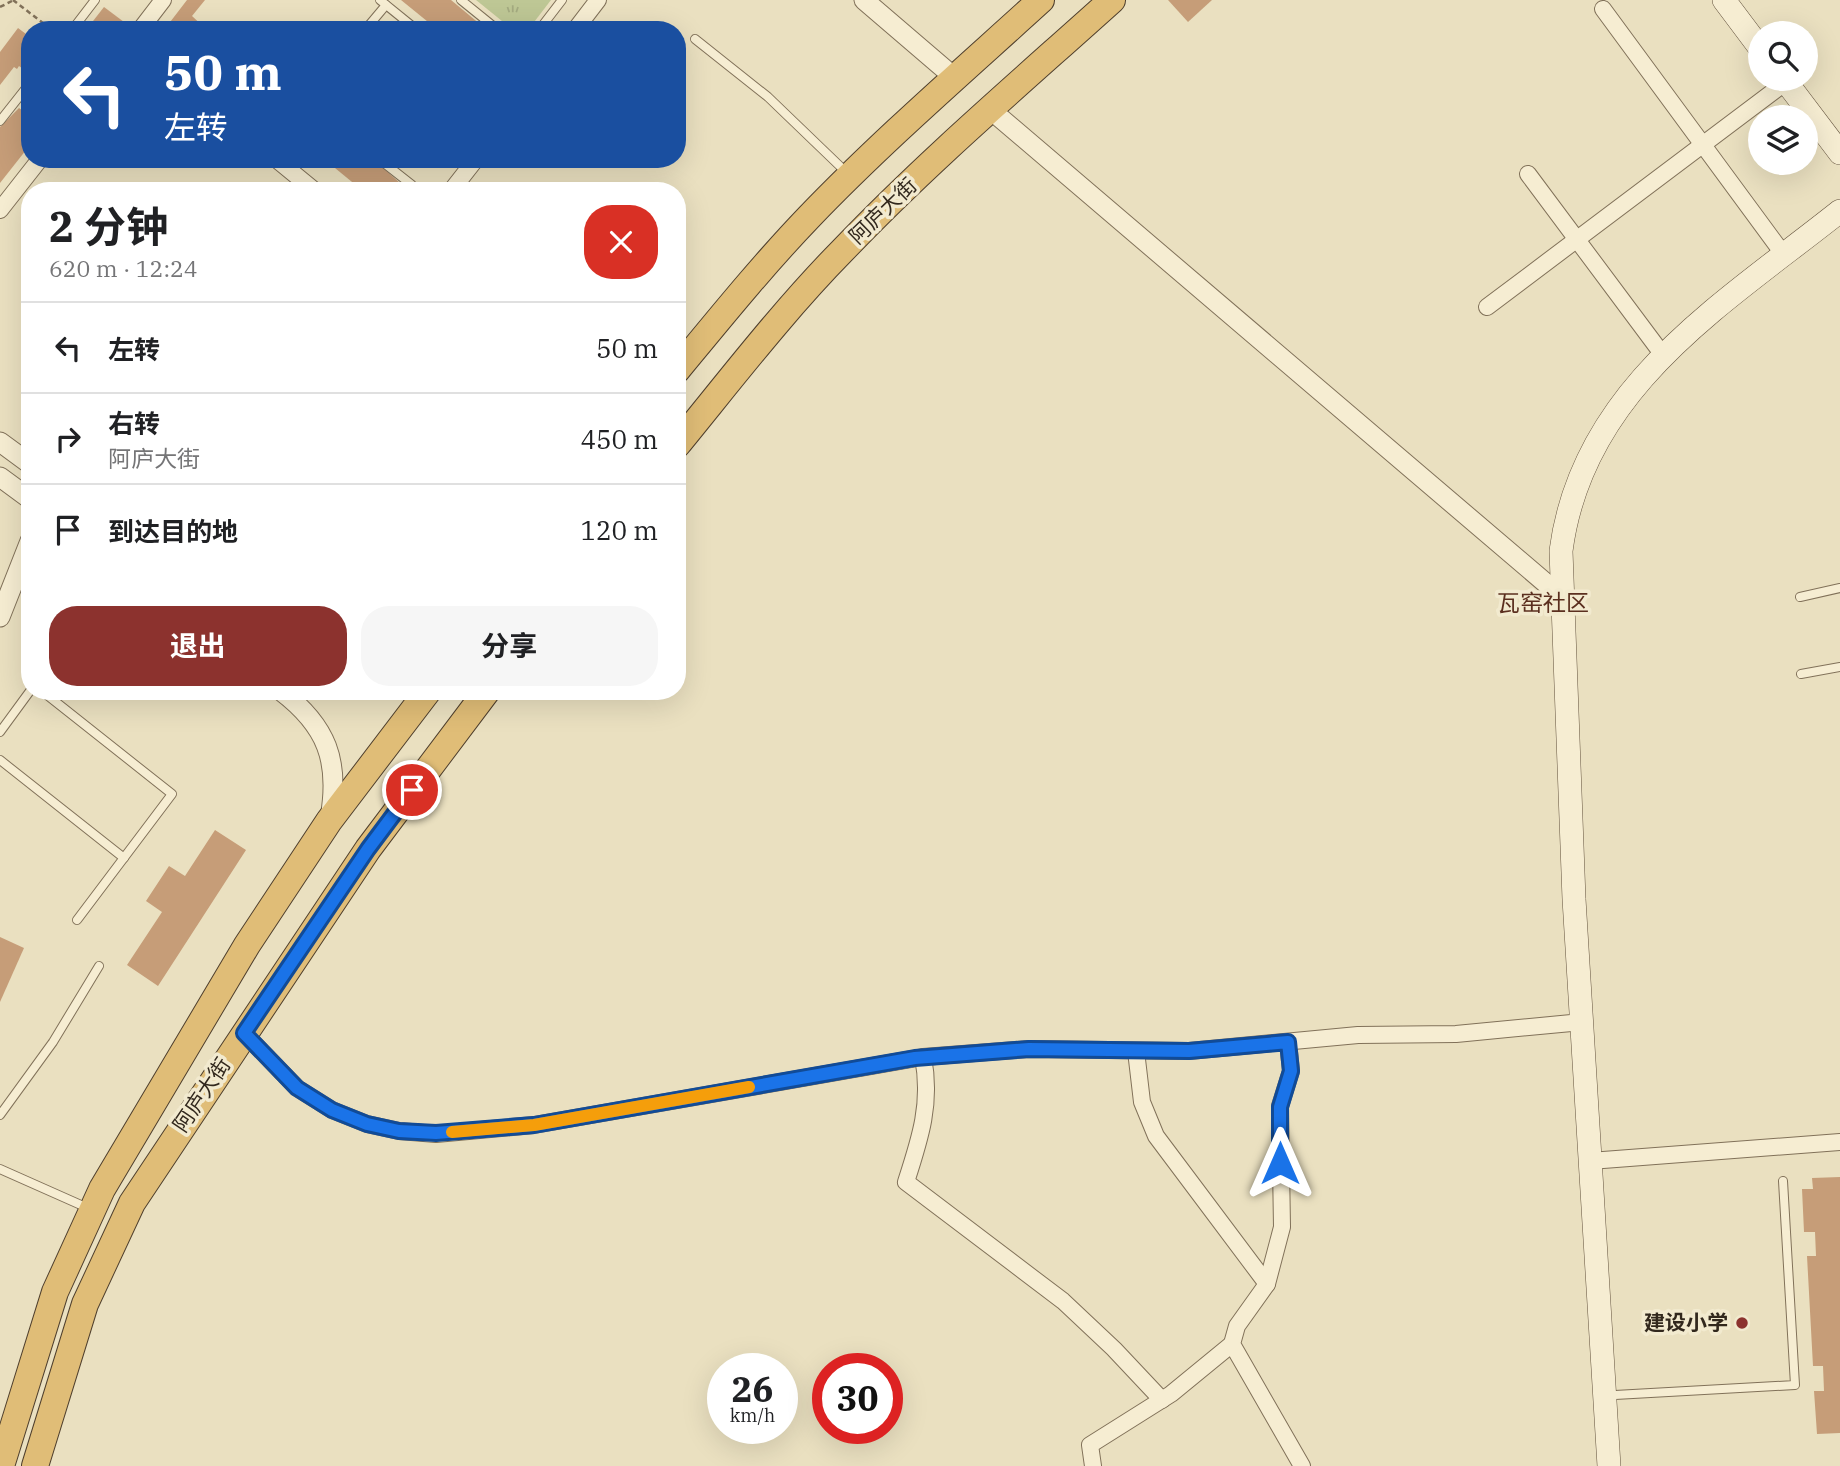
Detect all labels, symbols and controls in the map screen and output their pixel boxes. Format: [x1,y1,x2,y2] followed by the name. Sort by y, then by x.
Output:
[1748,21,1818,175] map controls
[1748,21,1818,91] button: search
[164,40,282,103] text: 50 m
[49,49,140,140] icon: left
[1748,105,1818,175] button: layers
[164,106,228,148] text: 左转
[842,171,922,250] street label: 阿庐大街
[49,199,168,254] text: 2 分钟
[584,205,658,279] button: close
[49,253,198,283] text: 620 m · 12:24
[49,329,87,367] icon: left
[596,331,658,365] text: 50 m
[108,332,160,366] text: 左转
[108,406,160,440] text: 右转
[49,420,87,458] icon: right
[580,422,658,456] text: 450 m
[108,443,200,473] text: 阿庐大街
[49,511,87,549] icon: arrive
[580,513,658,547] text: 120 m
[108,514,238,548] text: 到达目的地
[1497,587,1589,617] district label: 瓦窑社区
[49,606,347,686] button: 退出
[361,606,658,686] button: 分享
[382,760,442,820] pin
[393,771,431,809] icon: arrive
[166,1052,236,1137] street label: 阿庐大街
[1243,1126,1317,1200] position arrow
[1644,1308,1728,1336] place label: 建设小学
[1734,1315,1750,1331] marker: 建设小学
[812,1353,903,1444] speed limit sign: 30
[731,1366,774,1412] text: 26
[730,1404,775,1427] text: km/h

